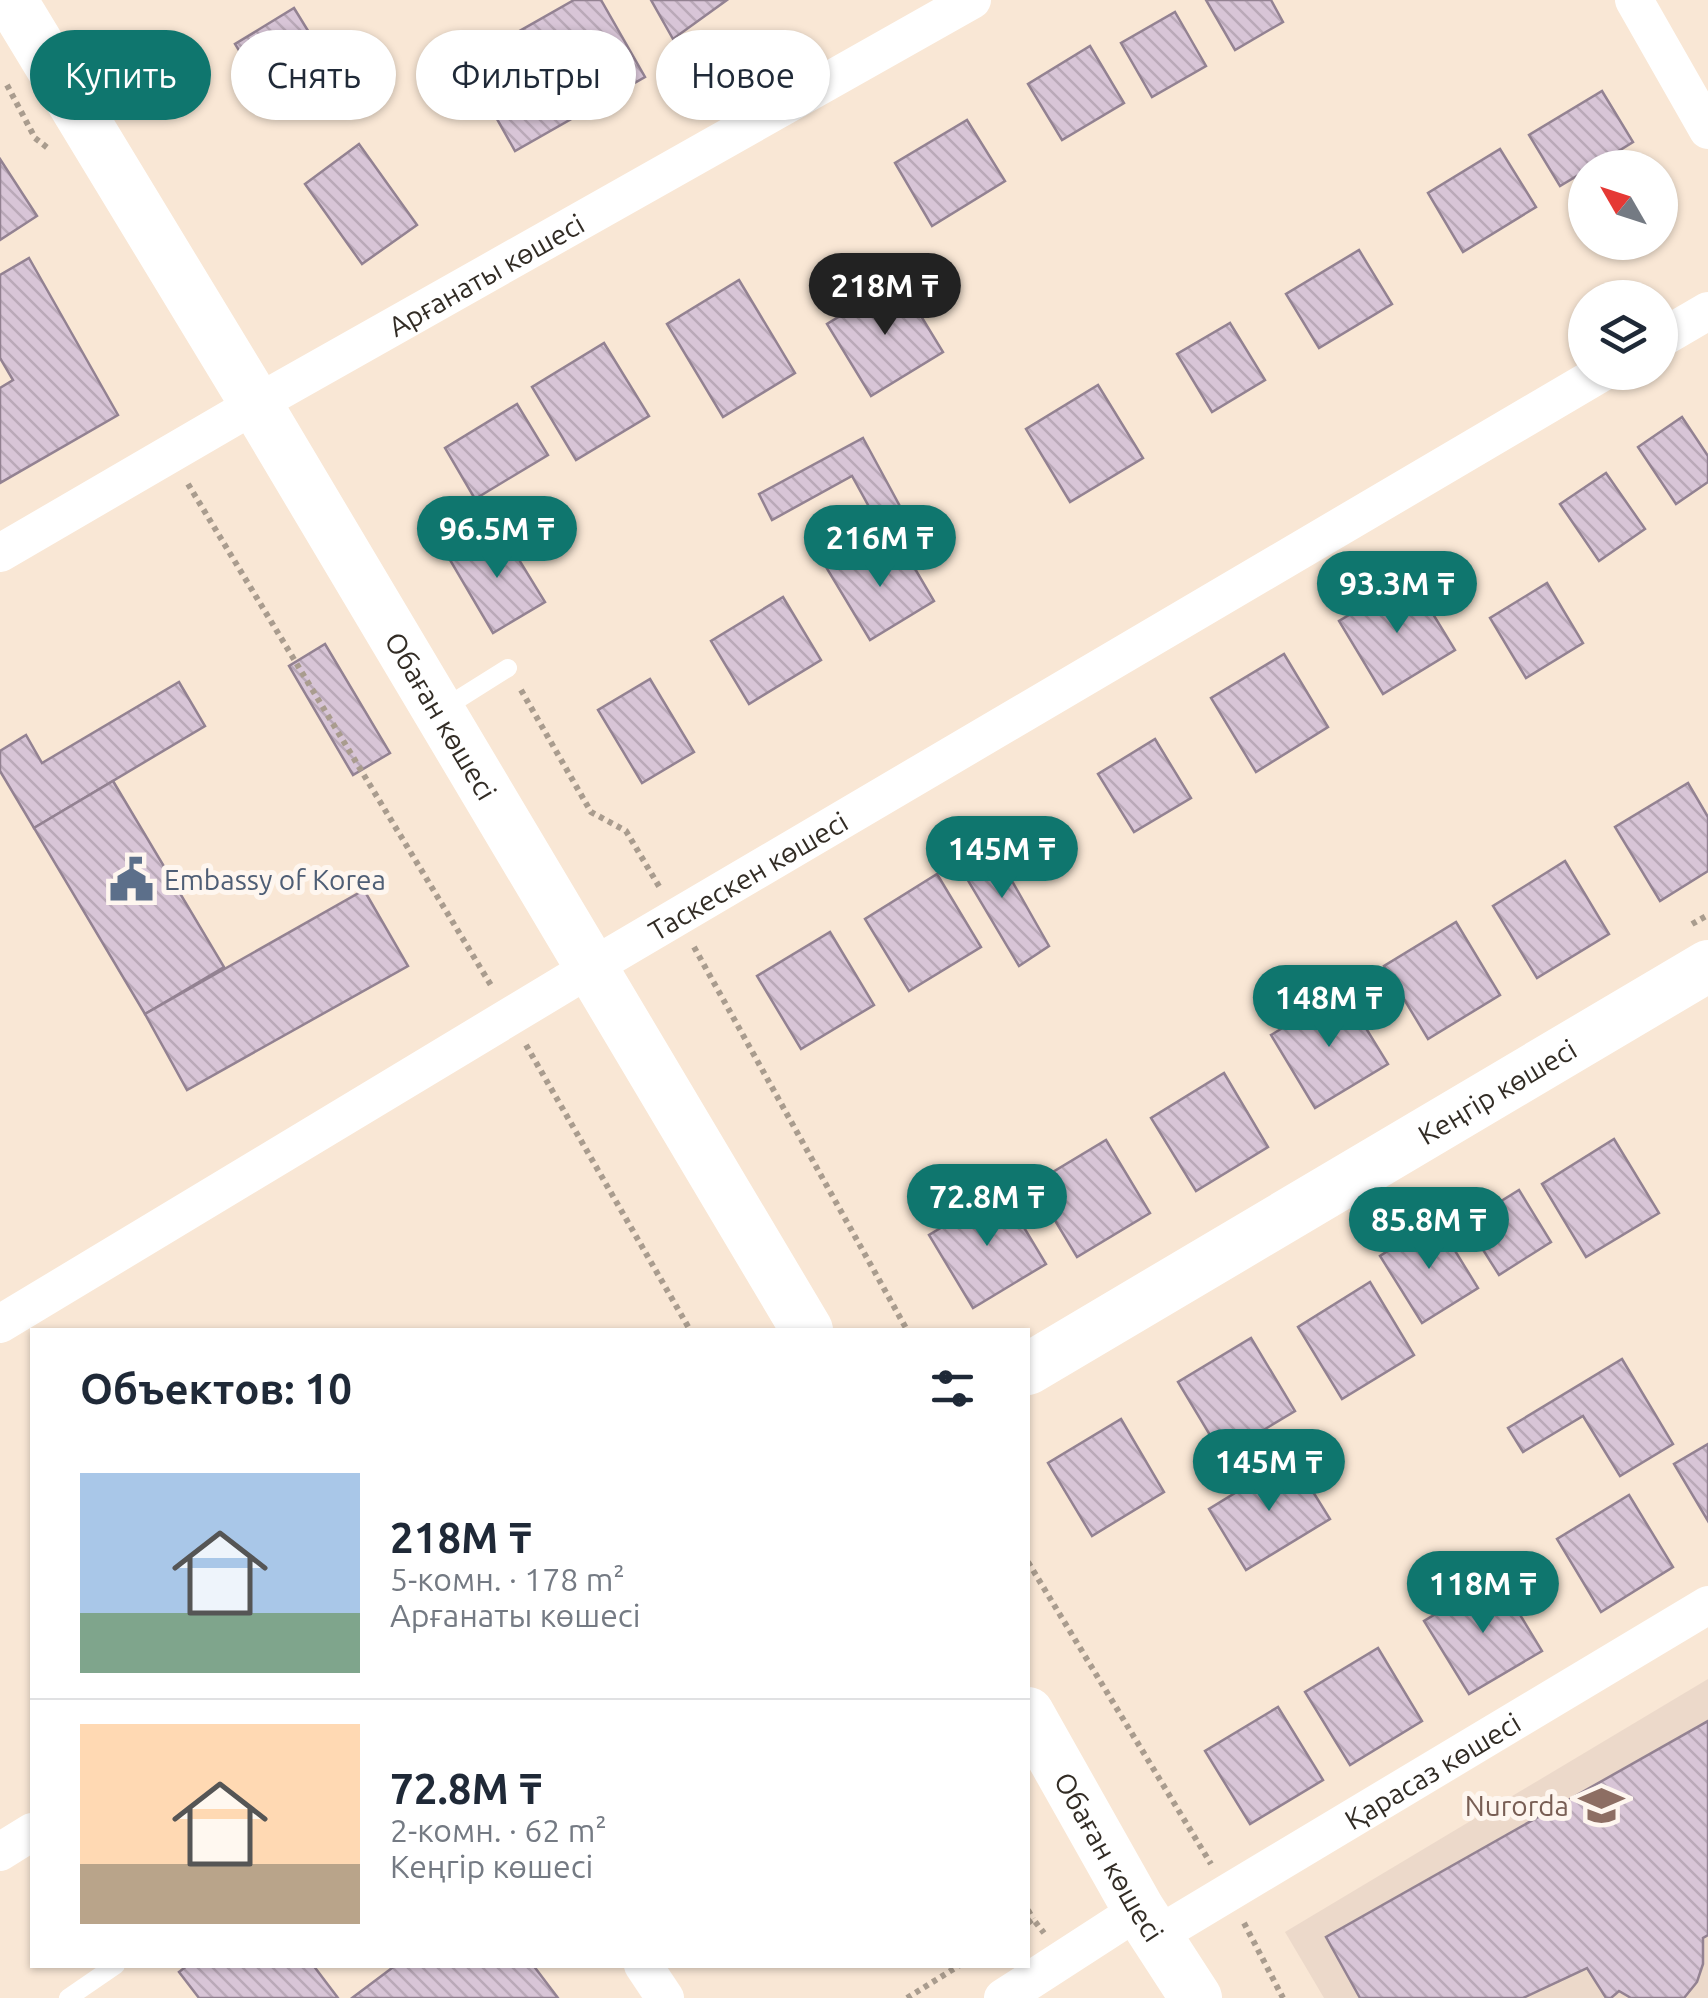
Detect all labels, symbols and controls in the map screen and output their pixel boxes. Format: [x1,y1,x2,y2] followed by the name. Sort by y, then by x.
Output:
[30,30,211,120] chip: Купить
[231,30,396,120] chip: Снять
[416,30,636,120] chip: Фильтры
[656,30,830,120] chip: Новое
[1568,150,1678,260] north arrow
[1568,150,1678,390] map controls
[383,207,589,342] street label: Арғанаты көшесі
[804,253,966,338] pin: 218M ₸
[831,267,939,303] text: 218M ₸
[1568,280,1678,390] button: layers
[405,496,589,581] pin: 96.5M ₸
[799,505,961,590] pin: 216M ₸
[439,510,555,546] text: 96.5M ₸
[826,519,934,555] text: 216M ₸
[1305,551,1489,636] pin: 93.3M ₸
[1339,565,1455,601] text: 93.3M ₸
[380,626,503,805] street label: Обаған көшесі
[643,805,853,946] street label: Таскескен көшесі
[921,816,1083,901] pin: 145M ₸
[948,830,1056,866] text: 145M ₸
[107,855,155,903] public building icon: Embassy of Korea
[164,864,386,895] place label: Embassy of Korea
[1248,965,1410,1050] pin: 148M ₸
[1275,979,1383,1015] text: 148M ₸
[1412,1032,1581,1150] street label: Кеңгір көшесі
[895,1164,1079,1249] pin: 72.8M ₸
[929,1178,1045,1214] text: 72.8M ₸
[1337,1187,1521,1272] pin: 85.8M ₸
[1371,1201,1487,1237] text: 85.8M ₸
[925,1361,980,1416] icon: filters
[80,1365,352,1412] text: Объектов: 10
[1188,1429,1350,1514] pin: 145M ₸
[1215,1443,1323,1479] text: 145M ₸
[160,1513,280,1633] icon: home
[390,1514,532,1561] text: 218M ₸
[1402,1551,1564,1636] pin: 118M ₸
[390,1561,625,1597] text: 5-комн. · 178 m²
[1429,1565,1537,1601] text: 118M ₸
[390,1597,640,1633] text: Арғанаты көшесі
[1339,1706,1525,1835] street label: Қарасаз көшесі
[160,1764,280,1884] icon: home
[390,1765,542,1812] text: 72.8M ₸
[1049,1767,1170,1947] street label: Обаған көшесі
[1578,1781,1626,1829] school or university icon: Nurorda
[1465,1790,1569,1821] place label: Nurorda
[390,1812,607,1848] text: 2-комн. · 62 m²
[390,1848,593,1884] text: Кеңгір көшесі

